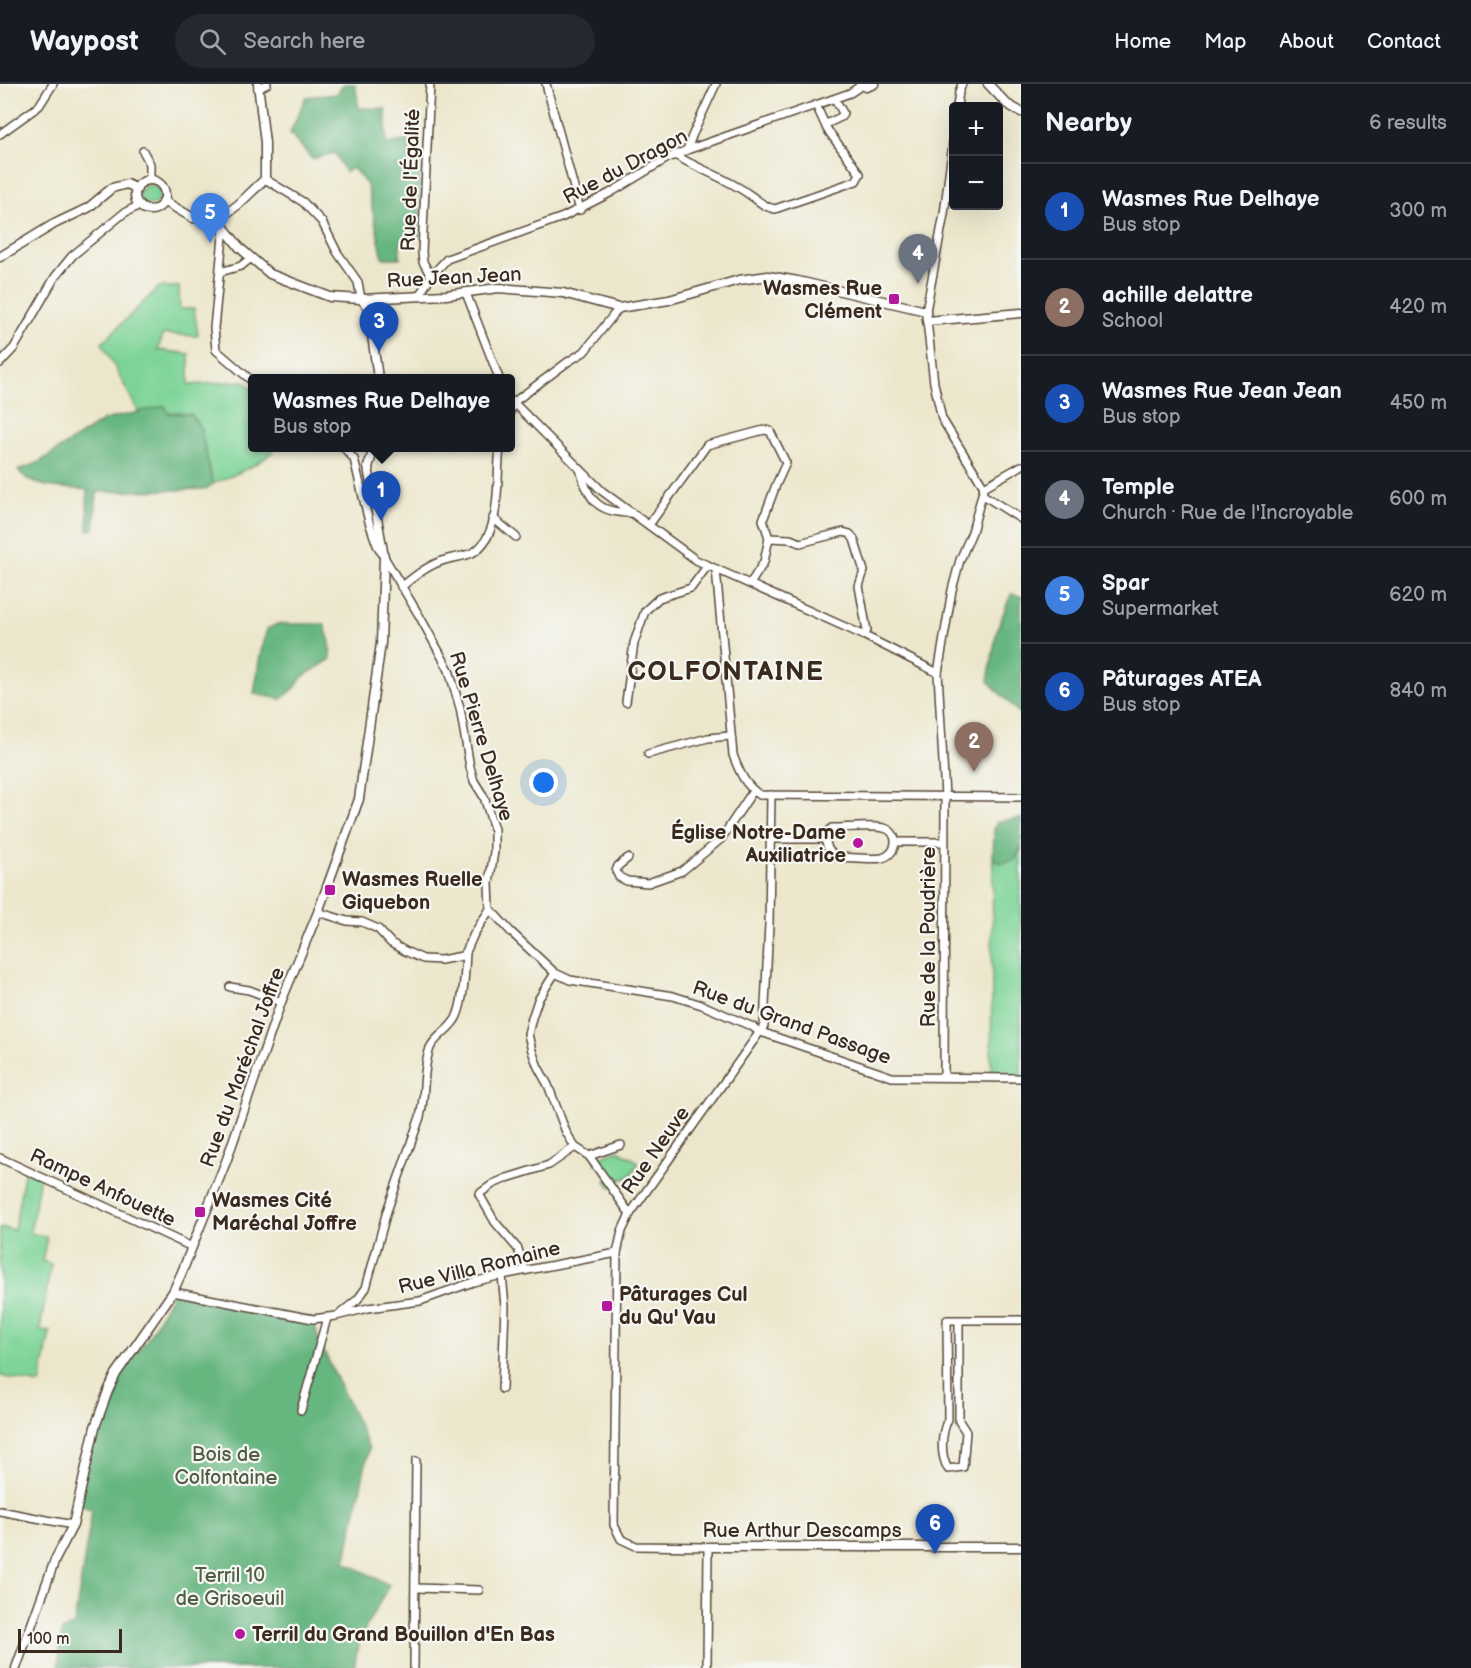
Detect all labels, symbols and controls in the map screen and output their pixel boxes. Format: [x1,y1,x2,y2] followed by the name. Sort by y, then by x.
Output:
[175,14,595,68] search box
[30,25,139,58] text: Waypost
[196,25,229,58] icon: search
[244,28,365,55] text: Search here
[1114,29,1171,54] text: Home
[1204,29,1246,54] text: Map
[1279,29,1334,54] text: About
[1367,29,1441,54] text: Contact
[949,102,1003,210] map controls
[949,102,1003,156] button: +
[396,108,425,252] street label: Rue de l'Égalité
[1045,108,1132,139] text: Nearby
[1369,111,1447,135] text: 6 results
[559,124,692,210] street label: Rue du Dragon
[949,156,1003,210] button: −
[1102,186,1319,213] text: Wasmes Rue Delhaye
[190,194,230,243] pin: 5
[1060,199,1069,223] text: 1
[1389,199,1447,223] text: 300 m
[1102,213,1181,237] text: Bus stop
[898,234,938,284] pin: 4
[386,262,522,294] street label: Rue Jean Jean
[763,277,882,324] place label: Wasmes Rue Clément
[1102,282,1253,309] text: achille delattre
[887,292,901,306] marker: Wasmes Rue Clément
[1059,295,1070,319] text: 2
[1389,295,1447,319] text: 420 m
[360,302,398,352] pin: 3
[1102,309,1163,333] text: School
[248,374,515,452] popup
[1102,378,1342,405] text: Wasmes Rue Jean Jean
[273,388,490,415] text: Wasmes Rue Delhaye
[1059,391,1070,415] text: 3
[1390,391,1447,415] text: 450 m
[1102,405,1181,429] text: Bus stop
[273,415,351,439] text: Bus stop
[362,472,400,521] pin: 1
[1102,474,1174,501] text: Temple
[1059,487,1070,511] text: 4
[1389,487,1447,511] text: 600 m
[1102,501,1353,525] text: Church · Rue de l'Incroyable
[1102,570,1149,597] text: Spar
[1059,583,1070,607] text: 5
[1389,583,1447,607] text: 620 m
[1102,597,1218,621] text: Supermarket
[444,649,518,824] street label: Rue Pierre Delhaye
[628,657,824,688] district label: COLFONTAINE
[1102,666,1262,693] text: Pâturages ATEA
[1058,679,1071,703] text: 6
[1389,679,1447,703] text: 840 m
[1102,693,1181,717] text: Bus stop
[954,722,994,772] pin: 2
[529,768,558,797] your location
[671,819,846,868] place label: Église Notre-Dame Auxiliatrice
[851,836,865,850] marker: Église Notre-Dame Auxiliatrice
[917,847,941,1027] street label: Rue de la Poudrière
[342,868,483,915] place label: Wasmes Ruelle Giquebon
[323,883,337,897] marker: Wasmes Ruelle Giquebon
[196,964,290,1170] street label: Rue du Maréchal Joffre
[689,976,894,1070] street label: Rue du Grand Passage
[617,1102,695,1199] street label: Rue Neuve
[26,1144,179,1232] street label: Rampe Anfouette
[212,1189,357,1236] place label: Wasmes Cité Maréchal Joffre
[193,1205,207,1219] marker: Wasmes Cité Maréchal Joffre
[396,1236,563,1300] street label: Rue Villa Romaine
[619,1283,748,1330] place label: Pâturages Cul du Qu' Vau
[600,1299,614,1313] marker: Pâturages Cul du Qu' Vau
[175,1443,278,1490] park label: Bois de Colfontaine
[916,1504,954,1554] pin: 6
[702,1519,902,1543] street label: Rue Arthur Descamps
[175,1564,285,1611] park label: Terril 10 de Grisoeuil
[252,1623,555,1647] place label: Terril du Grand Bouillon d'En Bas
[18,1626,122,1654] scale bar
[233,1627,247,1641] marker: Terril du Grand Bouillon d'En Bas
[27,1630,70,1649] text: 100 m

